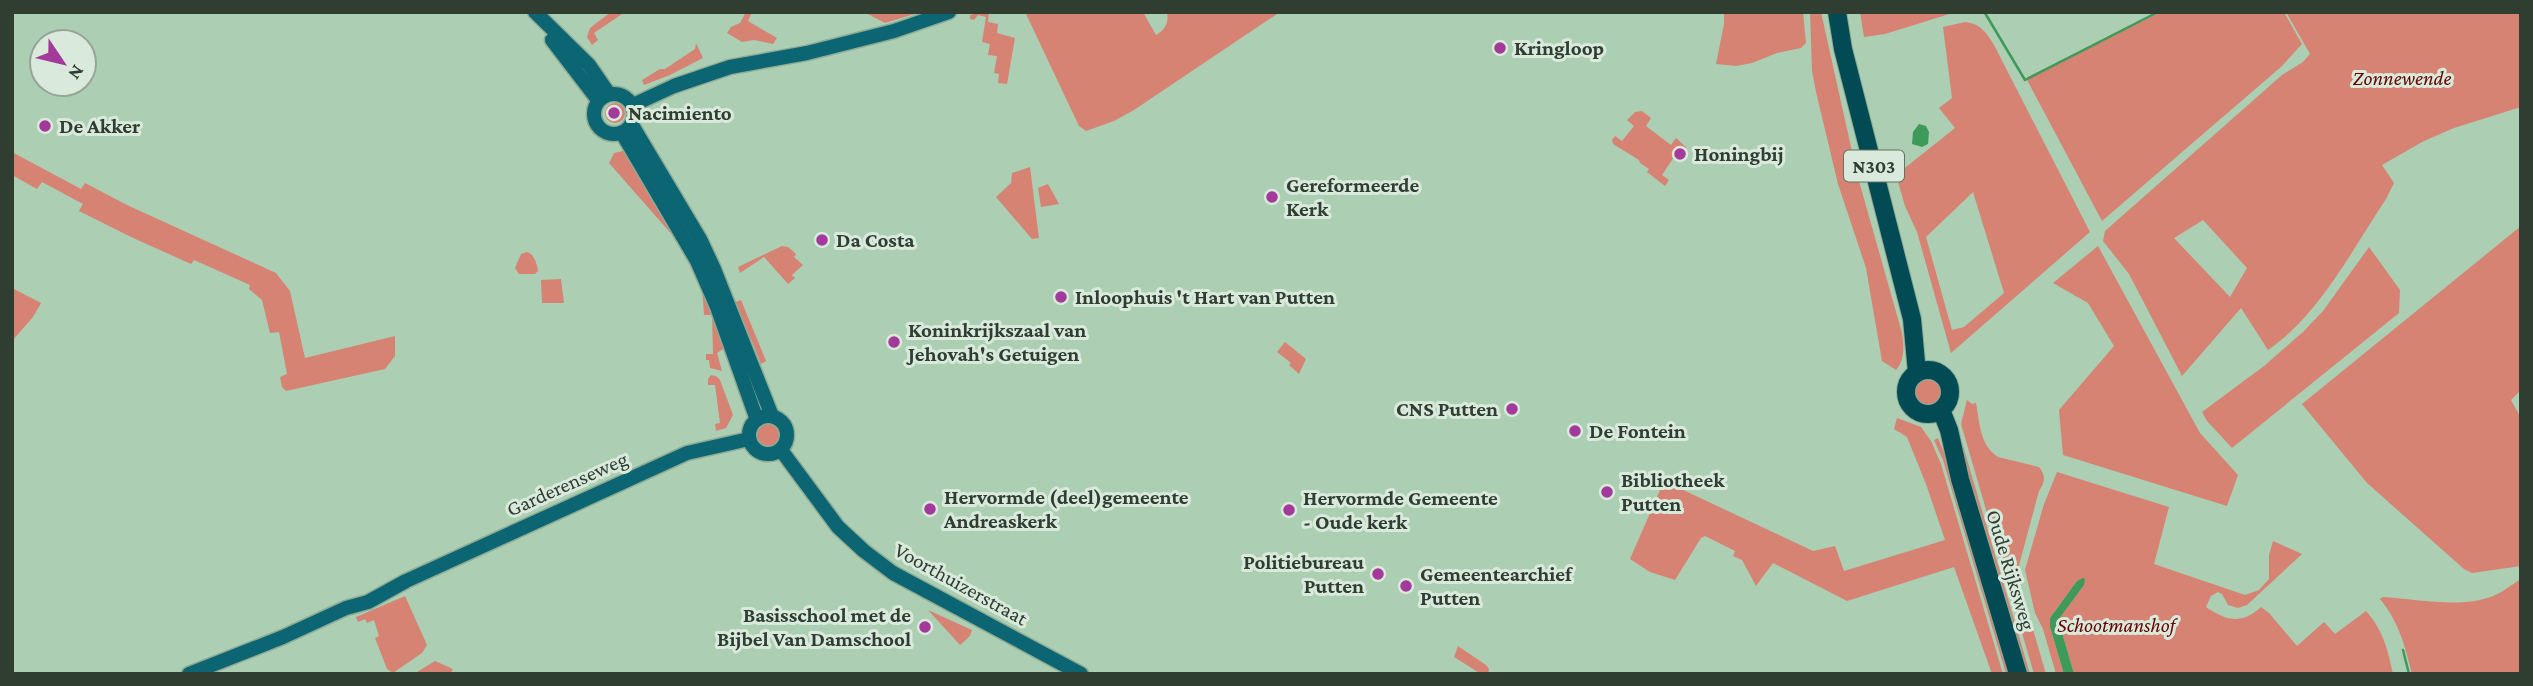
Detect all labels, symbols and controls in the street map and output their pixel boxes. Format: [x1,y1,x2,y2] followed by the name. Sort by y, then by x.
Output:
[28,28,98,98] north arrow
[1514,36,1604,60] place label: Kringloop
[1492,40,1508,56] marker: Kringloop
[64,61,89,84] text: N
[2353,66,2452,90] park label: Zonnewende
[628,101,732,125] place label: Nacimiento
[606,105,622,121] marker: Nacimiento
[59,114,141,138] place label: De Akker
[37,118,53,134] marker: De Akker
[1694,142,1784,166] place label: Honingbij
[1672,146,1688,162] marker: Honingbij
[1844,150,1904,182] road number: N303
[1286,173,1420,221] place label: Gereformeerde Kerk
[1264,189,1280,205] marker: Gereformeerde Kerk
[836,228,915,252] place label: Da Costa
[814,232,830,248] marker: Da Costa
[1075,285,1335,309] place label: Inloophuis 't Hart van Putten
[1053,289,1069,305] marker: Inloophuis 't Hart van Putten
[906,318,1086,366] place label: Koninkrijkszaal van Jehovah's Getuigen
[886,334,902,350] marker: Koninkrijkszaal van Jehovah's Getuigen
[1396,397,1498,421] place label: CNS Putten
[1504,401,1520,417] marker: CNS Putten
[1589,419,1686,443] place label: De Fontein
[1567,423,1583,439] marker: De Fontein
[503,447,631,521] street label: Garderenseweg
[1621,468,1725,516] place label: Bibliotheek Putten
[1599,484,1615,500] marker: Bibliotheek Putten
[943,485,1189,533] place label: Hervormde (deel)gemeente Andreaskerk
[1303,486,1498,534] place label: Hervormde Gemeente - Oude kerk
[922,501,938,517] marker: Hervormde (deel)gemeente Andreaskerk
[1281,502,1297,518] marker: Hervormde Gemeente - Oude kerk
[1981,507,2041,633] street label: Oude Rijksweg
[890,538,1033,631] street label: Voorthuizerstraat
[1243,550,1364,598] place label: Politiebureau Putten
[1420,562,1573,610] place label: Gemeentearchief Putten
[1370,566,1386,582] marker: Politiebureau Putten
[1398,578,1414,594] marker: Gemeentearchief Putten
[717,603,911,651] place label: Basisschool met de Bijbel Van Damschool
[2057,613,2179,637] park label: Schootmanshof
[917,619,933,635] marker: Basisschool met de Bijbel Van Damschool

